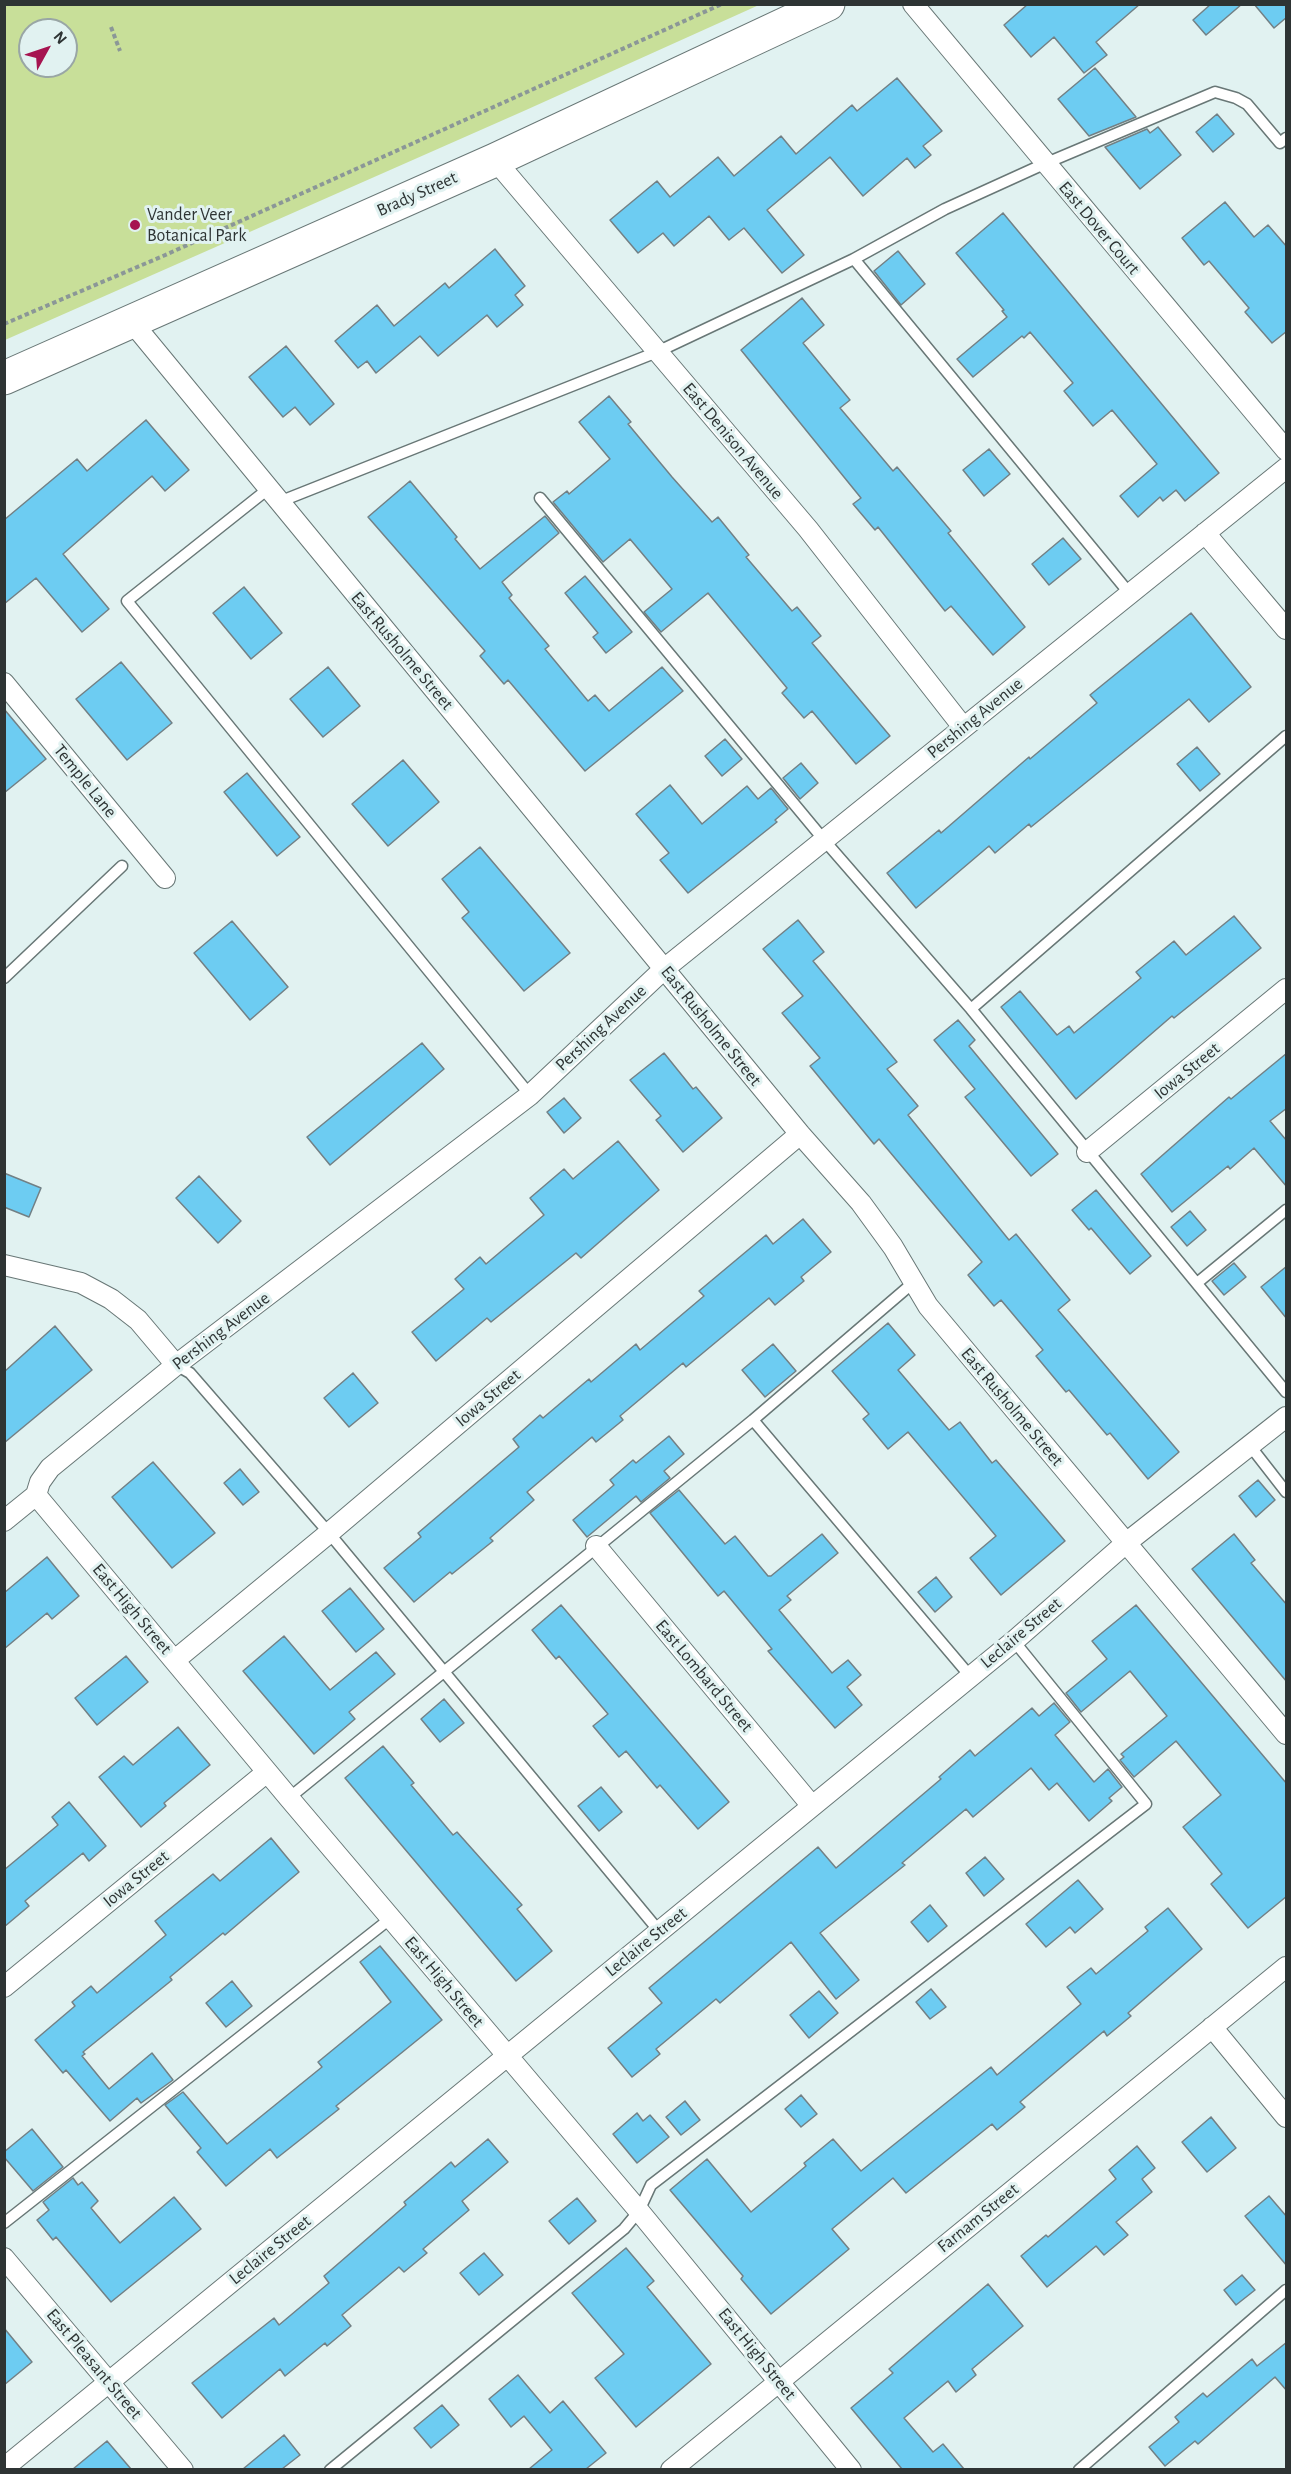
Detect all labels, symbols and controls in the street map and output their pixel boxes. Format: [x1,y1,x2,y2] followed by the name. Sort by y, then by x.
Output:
[18,18,78,78] north arrow
[51,28,70,47] text: N
[373,167,461,221] street label: Brady Street
[1054,177,1144,279] street label: East Dover Court
[147,204,246,246] place label: Vander Veer Botanical Park
[128,218,142,232] marker: Vander Veer Botanical Park
[678,378,788,504] street label: East Denison Avenue
[346,587,458,715] street label: East Rusholme Street
[923,673,1027,763] street label: Pershing Avenue
[49,740,121,822] street label: Temple Lane
[656,962,766,1090] street label: East Rusholme Street
[551,980,651,1076] street label: Pershing Avenue
[1150,1038,1224,1104] street label: Iowa Street
[168,1287,274,1375] street label: Pershing Avenue
[956,1343,1068,1471] street label: East Rusholme Street
[451,1364,525,1432] street label: Iowa Street
[88,1559,176,1659] street label: East High Street
[976,1593,1066,1673] street label: Leclaire Street
[651,1615,757,1737] street label: East Lombard Street
[99,1846,173,1912] street label: Iowa Street
[601,1902,691,1982] street label: Leclaire Street
[400,1932,488,2032] street label: East High Street
[933,2179,1023,2257] street label: Farnam Street
[225,2210,315,2290] street label: Leclaire Street
[42,2304,146,2424] street label: East Pleasant Street
[713,2304,801,2404] street label: East High Street

